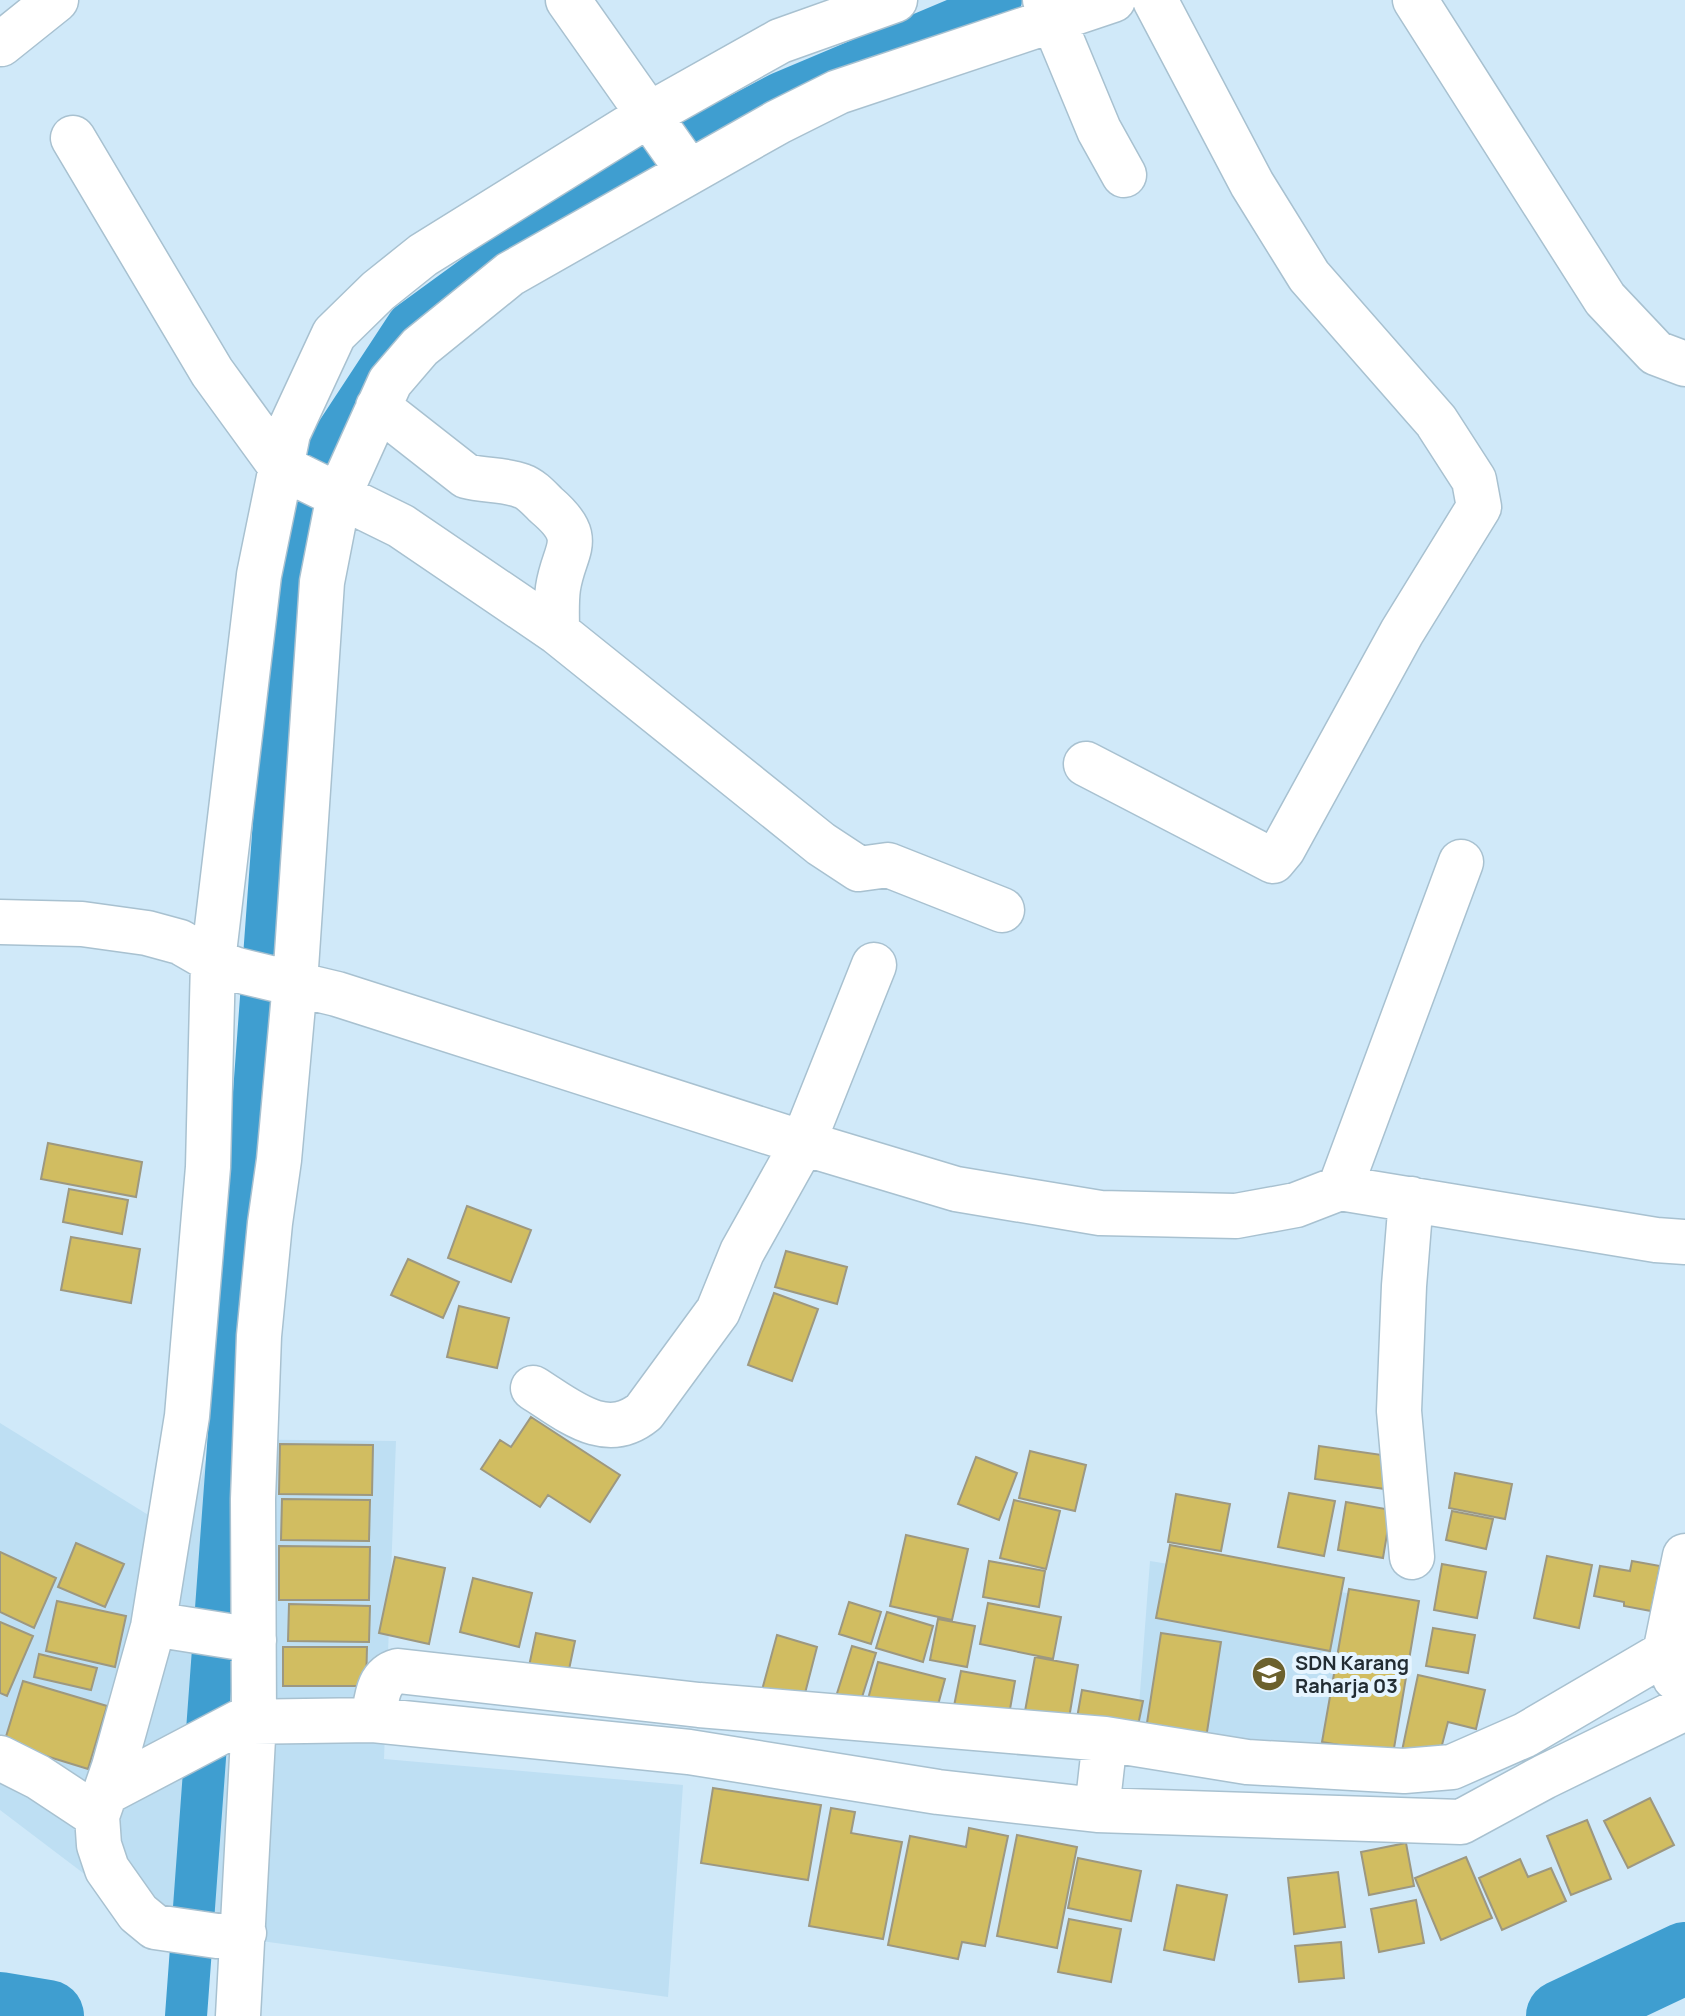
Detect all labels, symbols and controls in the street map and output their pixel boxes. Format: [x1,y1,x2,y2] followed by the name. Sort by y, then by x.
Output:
[1295,1649,1409,1699] place label: SDN Karang Raharja 03
[1250,1655,1288,1693] school or university icon: SDN Karang Raharja 03

